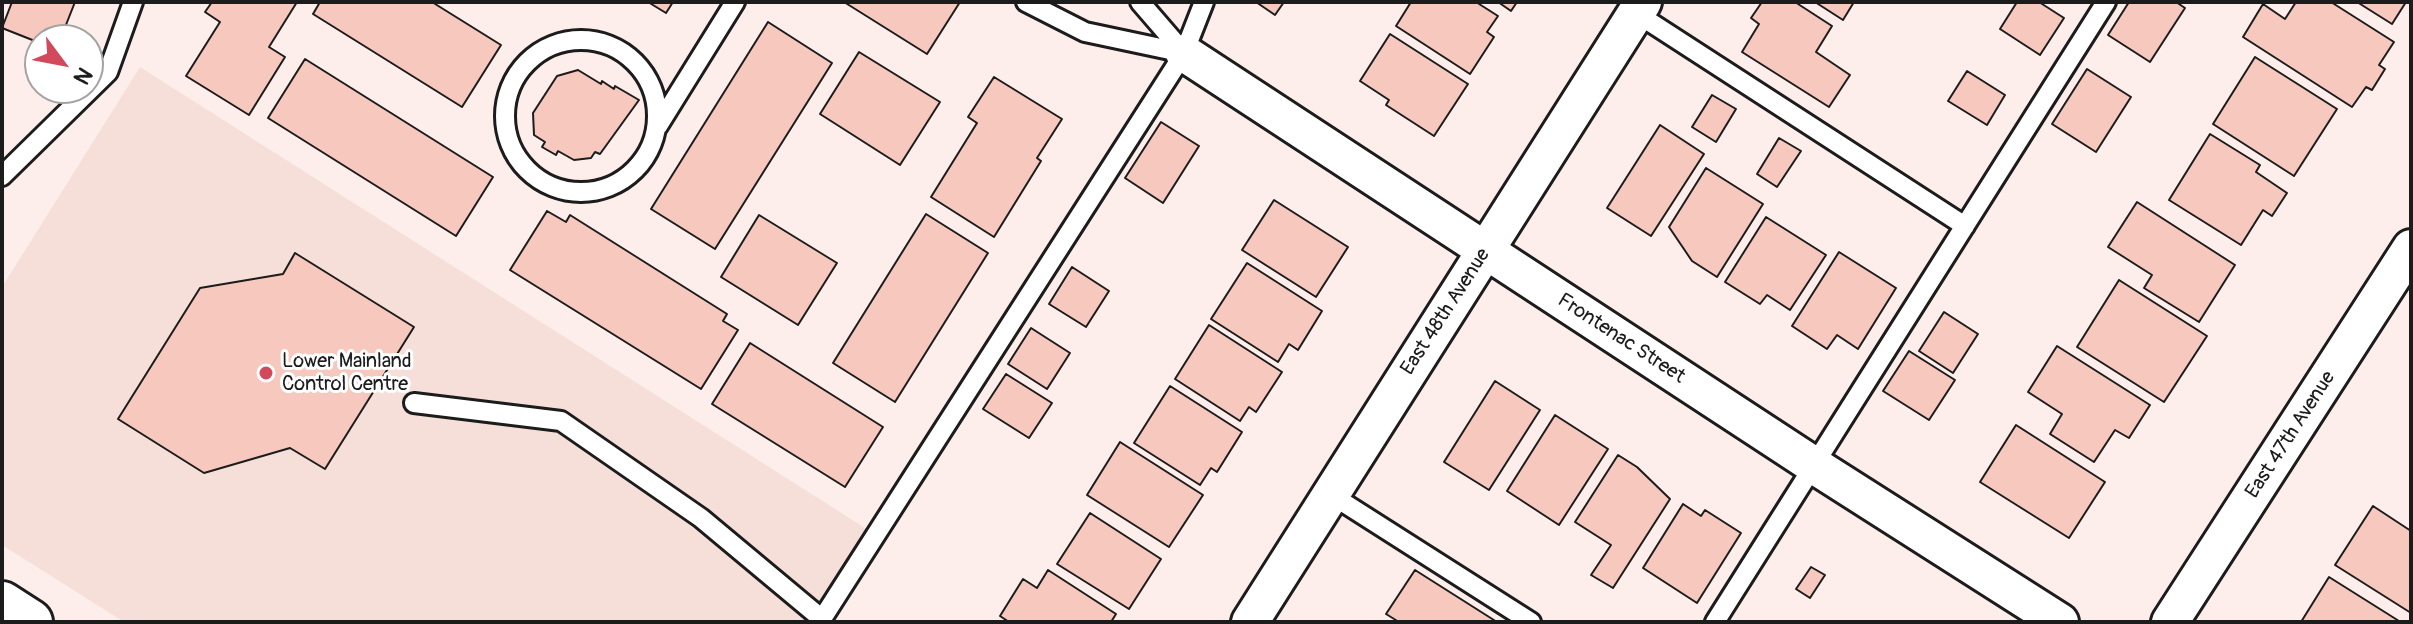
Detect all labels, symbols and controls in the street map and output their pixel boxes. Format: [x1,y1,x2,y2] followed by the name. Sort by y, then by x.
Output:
[24,24,104,104] north arrow
[67,62,98,89] text: N
[1396,244,1496,380] street label: East 48th Avenue
[1553,289,1689,389] street label: Frontenac Street
[282,350,412,397] place label: Lower Mainland Control Centre
[257,364,275,382] marker: Lower Mainland Control Centre
[2241,367,2341,503] street label: East 47th Avenue

